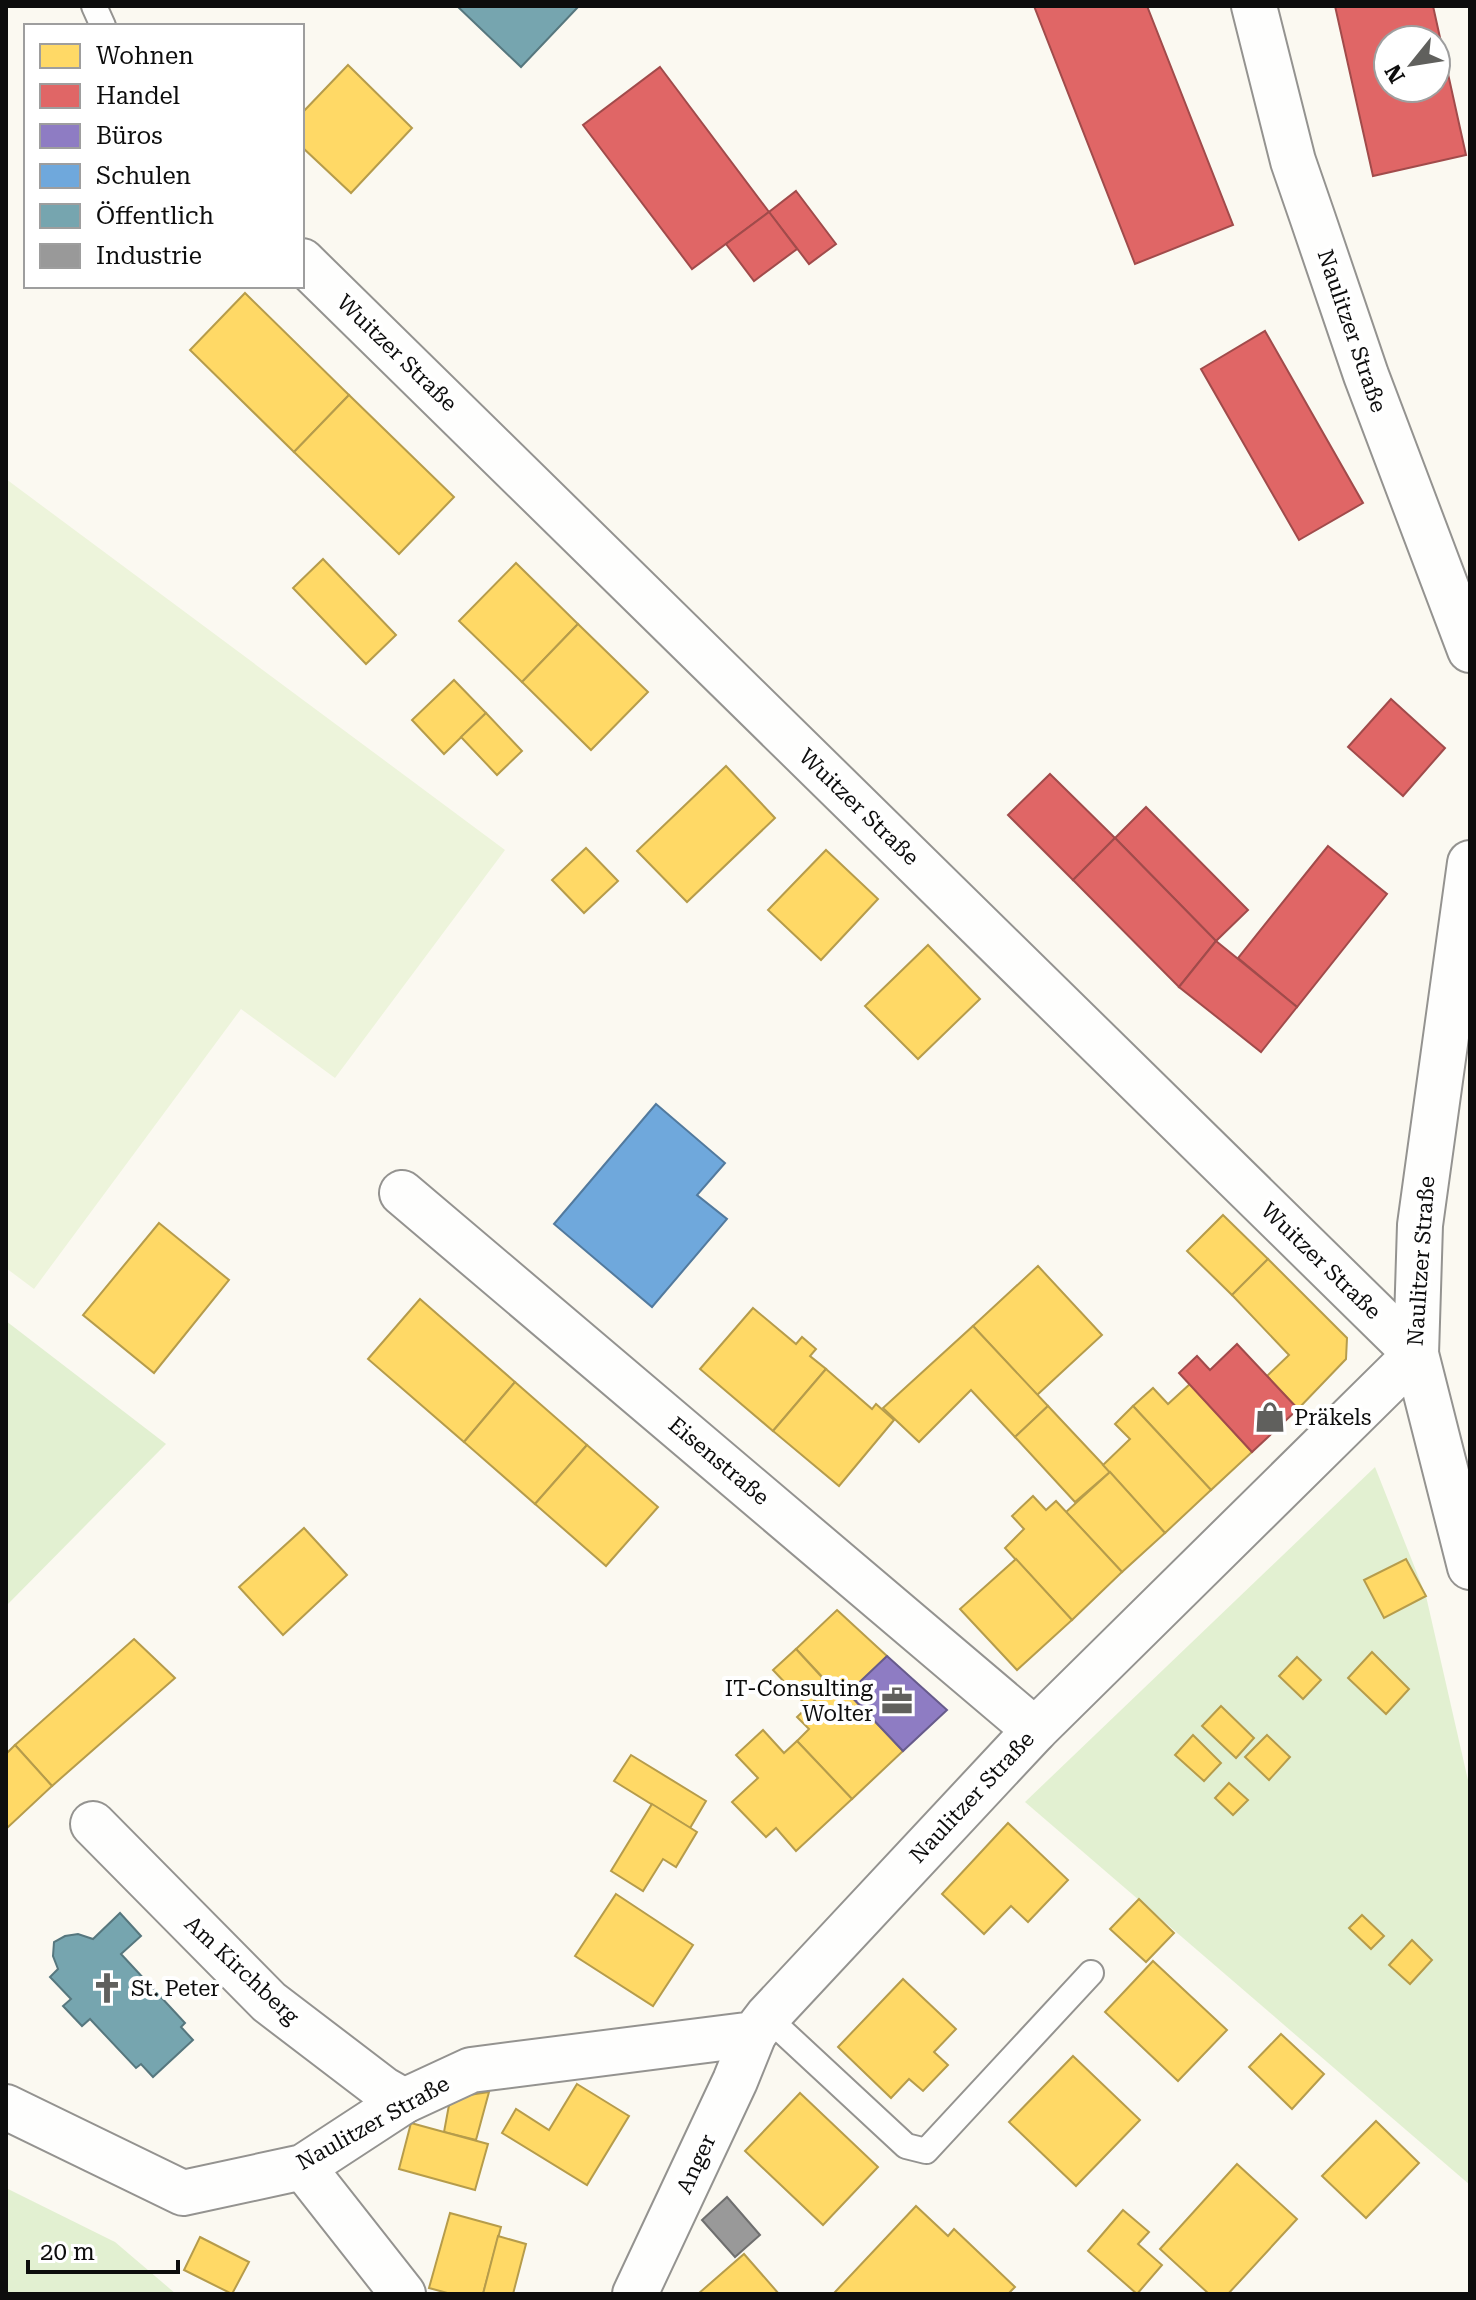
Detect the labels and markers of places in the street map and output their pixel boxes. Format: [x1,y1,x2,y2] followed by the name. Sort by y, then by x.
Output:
[1253,1400,1287,1434] shop icon: Präkels
[1294,1405,1371,1430] place label: Präkels
[725,1676,873,1726] place label: IT-Consulting Wolter
[880,1684,914,1718] office icon: IT-Consulting Wolter
[90,1971,124,2005] church icon: St. Peter
[131,1976,219,2001] place label: St. Peter

